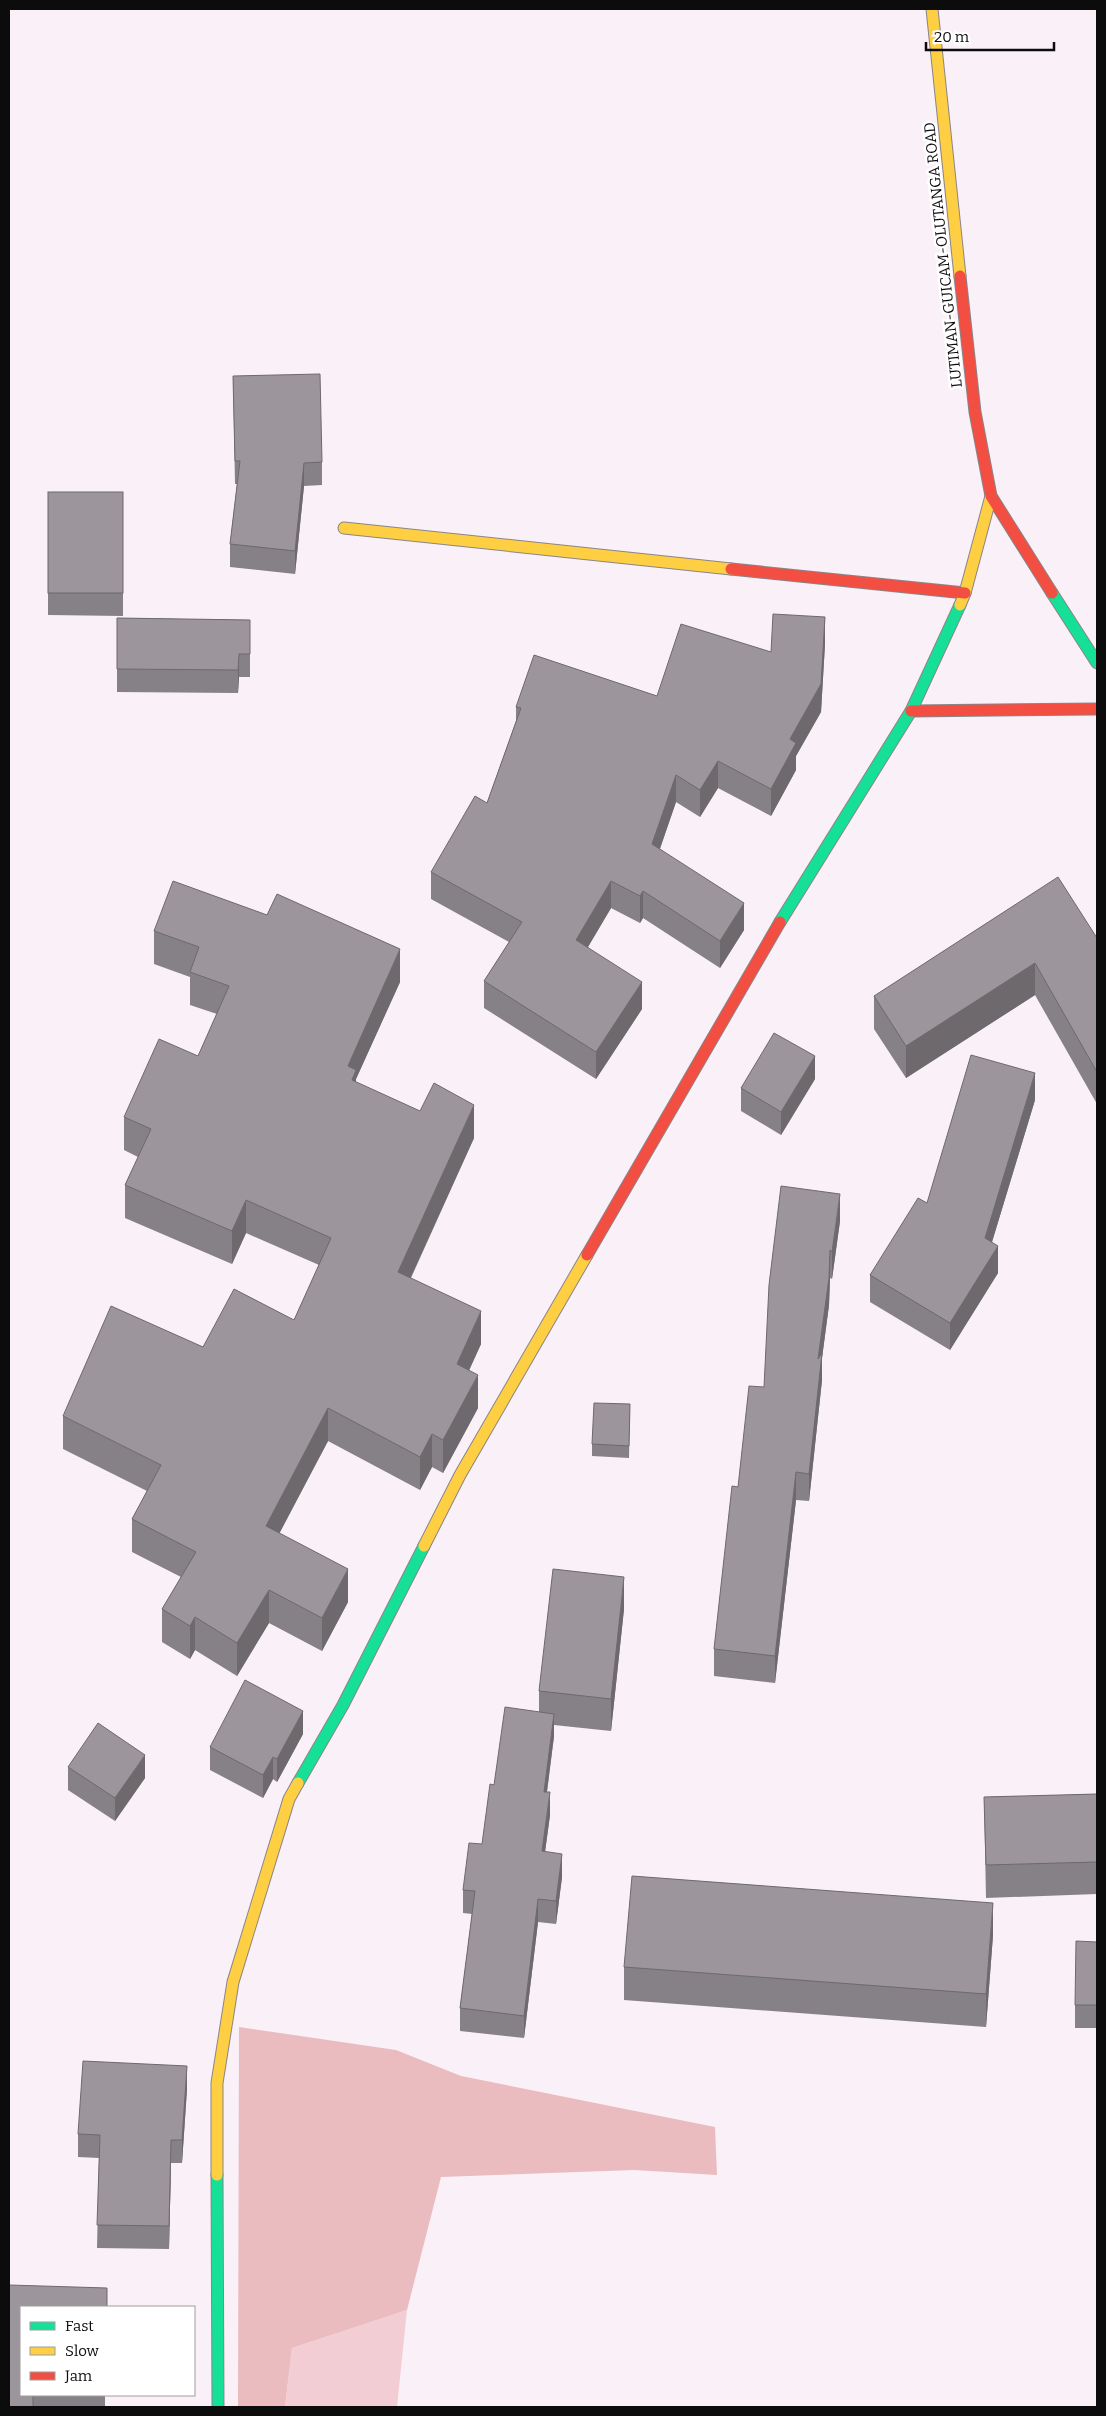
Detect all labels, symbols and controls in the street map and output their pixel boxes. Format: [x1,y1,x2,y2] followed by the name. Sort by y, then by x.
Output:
[926,20,1054,52] scale bar
[934,28,970,46] text: 20 m
[920,121,966,389] street label: LUTIMAN-GUICAM-OLUTANGA ROAD
[20,2306,195,2396] legend
[65,2317,94,2335] text: Fast
[65,2342,100,2360] text: Slow
[64,2367,93,2385] text: Jam

